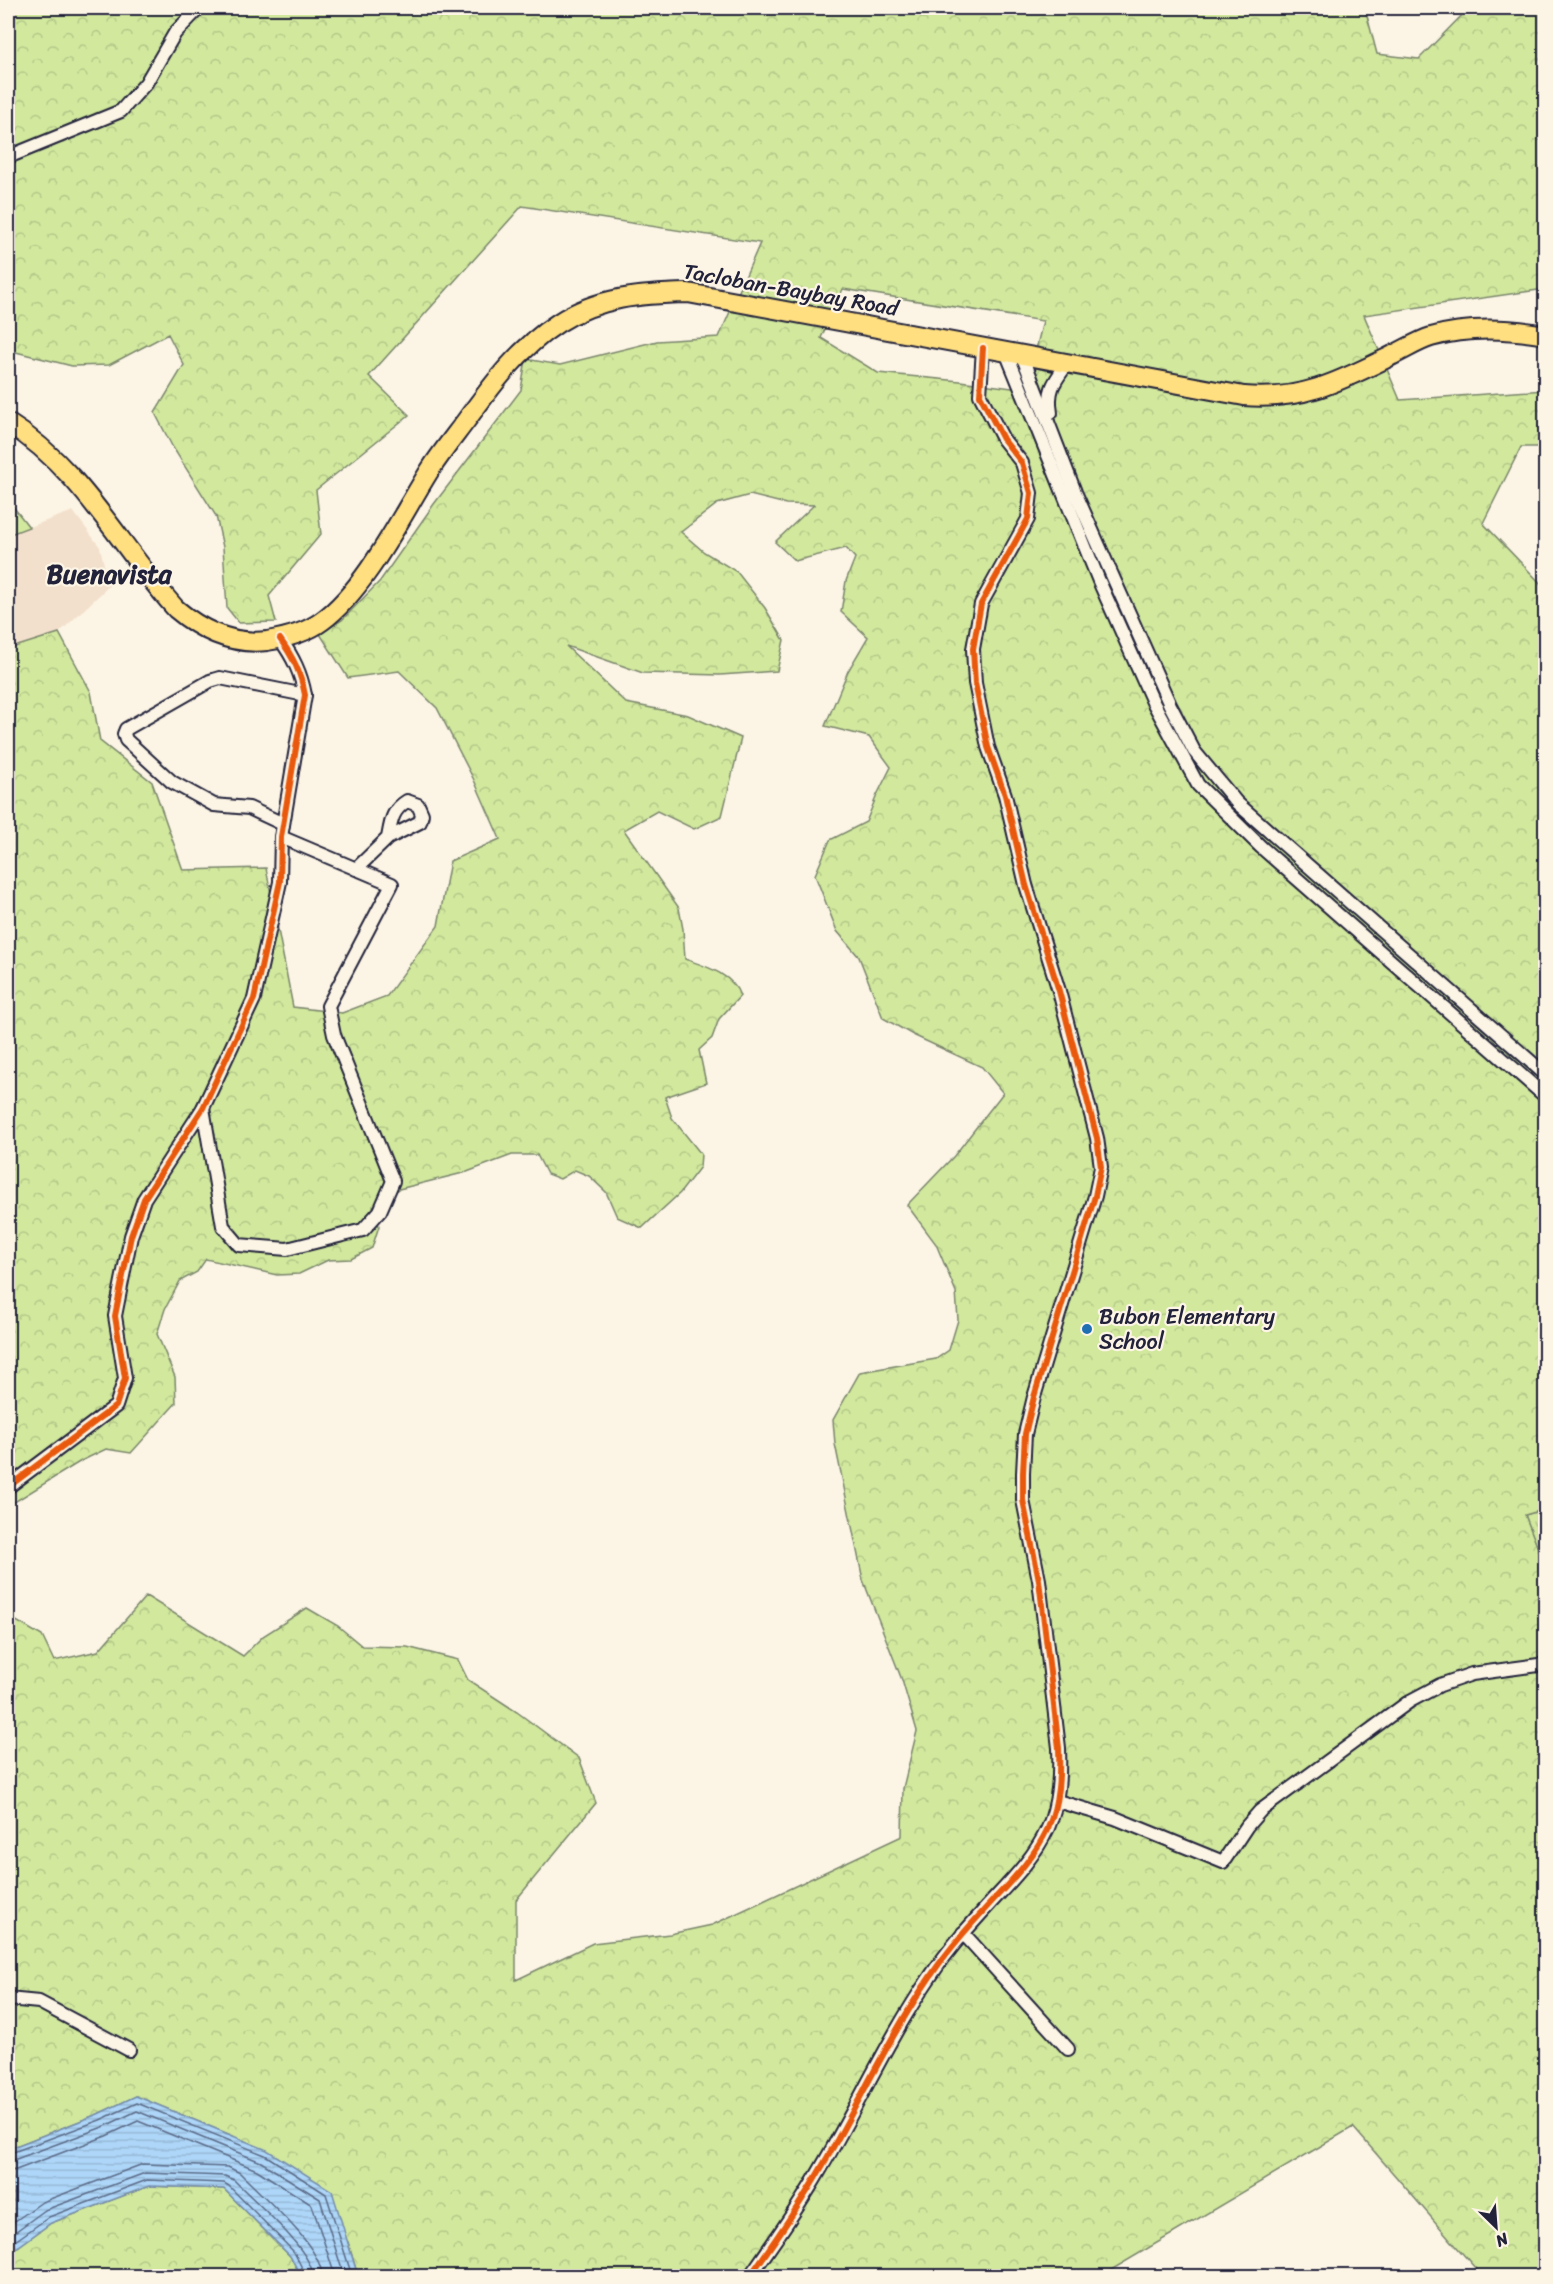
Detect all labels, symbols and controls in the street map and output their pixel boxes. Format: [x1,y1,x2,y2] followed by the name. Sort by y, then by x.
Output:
[680,251,903,328] street label: Tacloban-Baybay Road
[46,551,172,597] district label: Buenavista
[1099,1297,1276,1361] place label: Bubon Elementary School
[1080,1322,1094,1336] marker: Bubon Elementary School
[1466,2197,1526,2257] north arrow
[1490,2224,1514,2256] text: N

